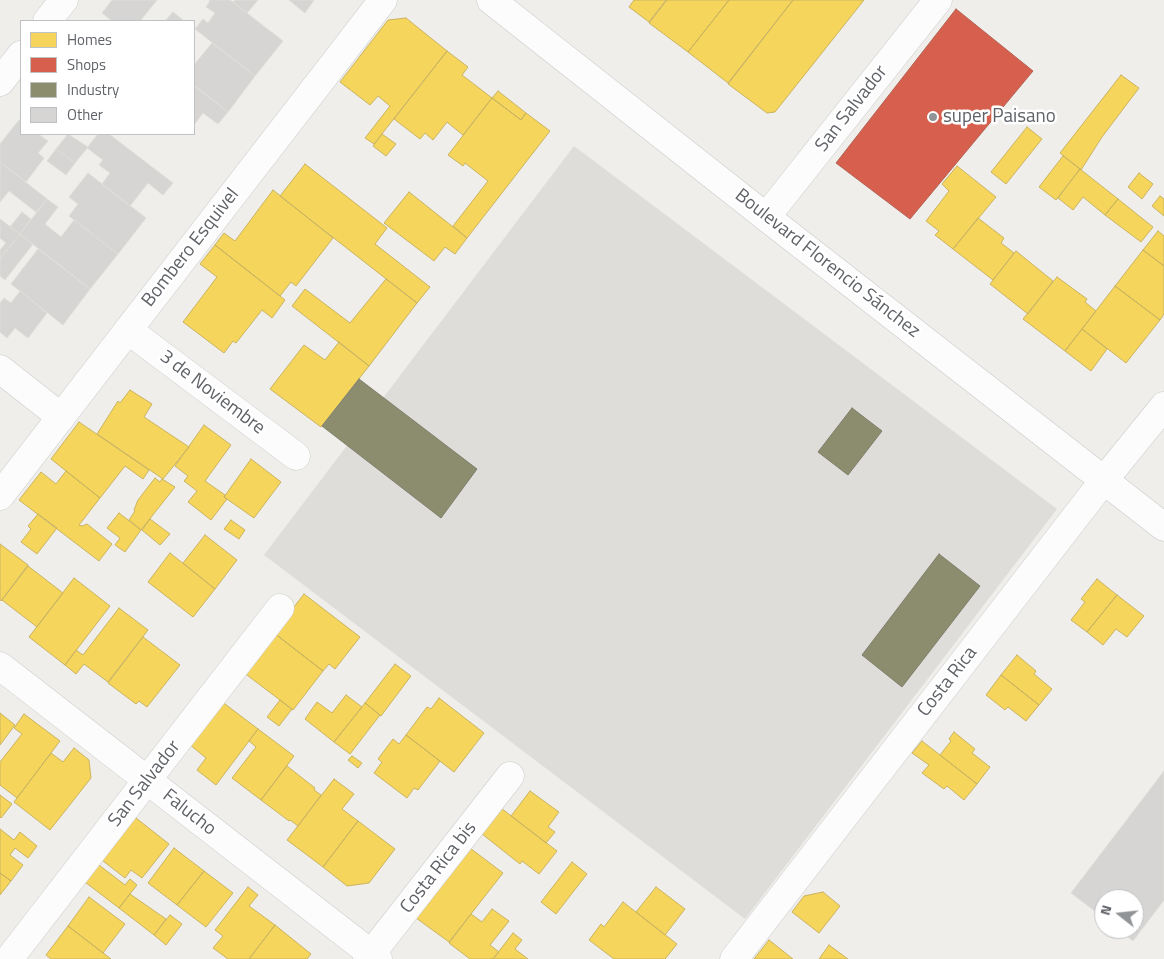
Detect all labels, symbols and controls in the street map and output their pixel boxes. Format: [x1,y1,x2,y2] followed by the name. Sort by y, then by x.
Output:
[20,20,195,135] legend
[67,28,112,51] text: Homes
[67,53,106,76] text: Shops
[811,61,893,157] street label: San Salvador
[67,78,119,101] text: Industry
[67,103,103,126] text: Other
[943,106,1056,128] place label: super Paisano
[927,111,939,123] marker: super Paisano
[138,184,244,312] street label: Bombero Esquivel
[730,185,924,343] street label: Boulevard Florencio Sánchez
[155,346,269,440] street label: 3 de Noviembre
[913,642,983,722] street label: Costa Rica
[104,736,186,832] street label: San Salvador
[158,785,220,841] street label: Falucho
[396,818,482,918] street label: Costa Rica bis
[1094,889,1144,939] north arrow
[1094,902,1116,918] text: N

